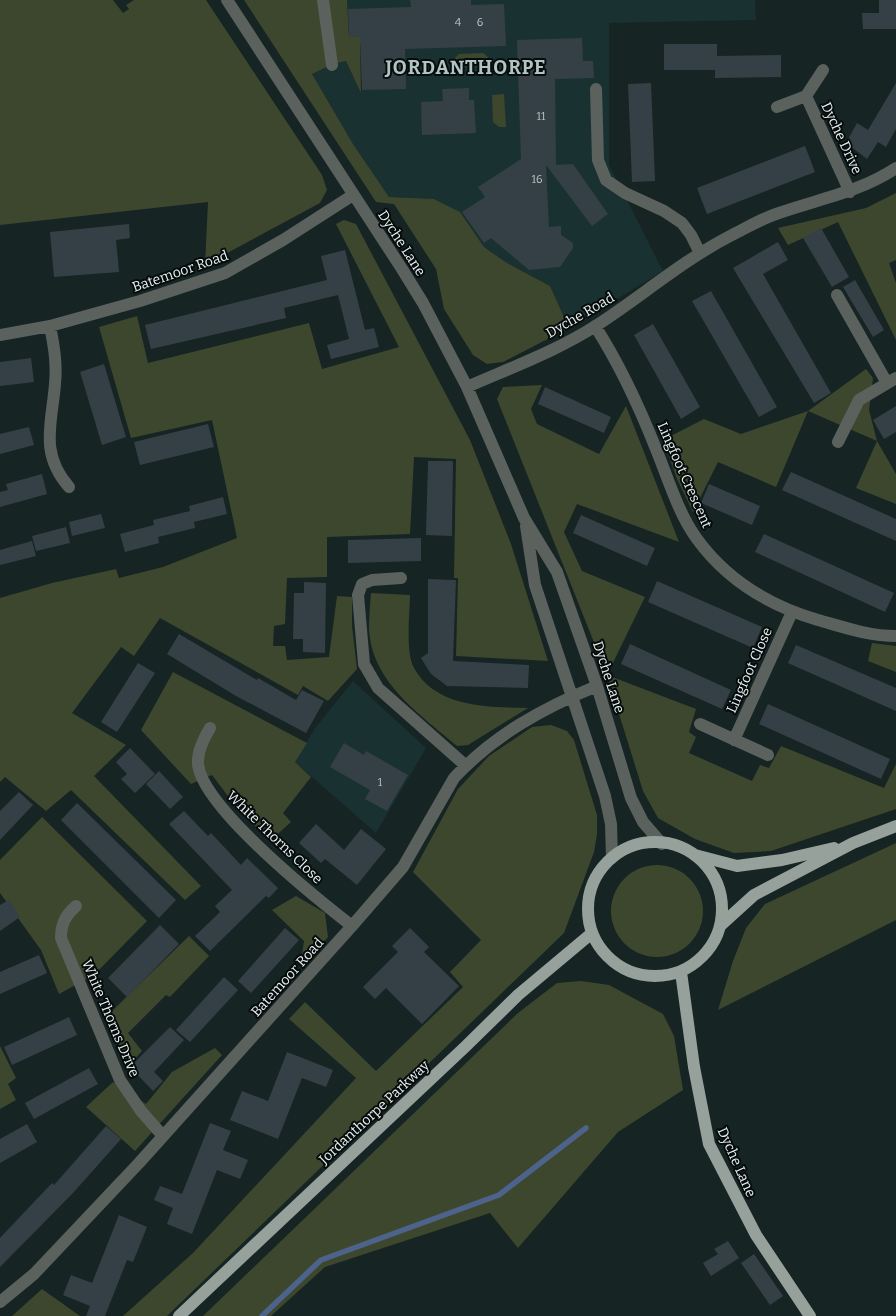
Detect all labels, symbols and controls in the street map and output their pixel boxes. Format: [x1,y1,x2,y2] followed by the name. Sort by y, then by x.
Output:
[455,16,462,29] house number: 4
[477,16,483,29] house number: 6
[384,56,547,79] district label: JORDANTHORPE
[817,99,866,177] street label: Dyche Drive
[537,110,546,123] house number: 11
[532,173,542,186] house number: 16
[374,207,429,279] street label: Dyche Lane
[130,247,230,296] street label: Batemoor Road
[543,289,617,342] street label: Dyche Road
[654,420,716,531] street label: Lingfoot Crescent
[723,625,776,716] street label: Lingfoot Close
[589,639,628,715] street label: Dyche Lane
[378,776,383,789] house number: 1
[223,787,326,887] street label: White Thorns Close
[248,934,327,1020] street label: Batemoor Road
[78,957,143,1080] street label: White Thorns Drive
[315,1057,433,1169] street label: Jordanthorpe Parkway
[714,1125,760,1200] street label: Dyche Lane

